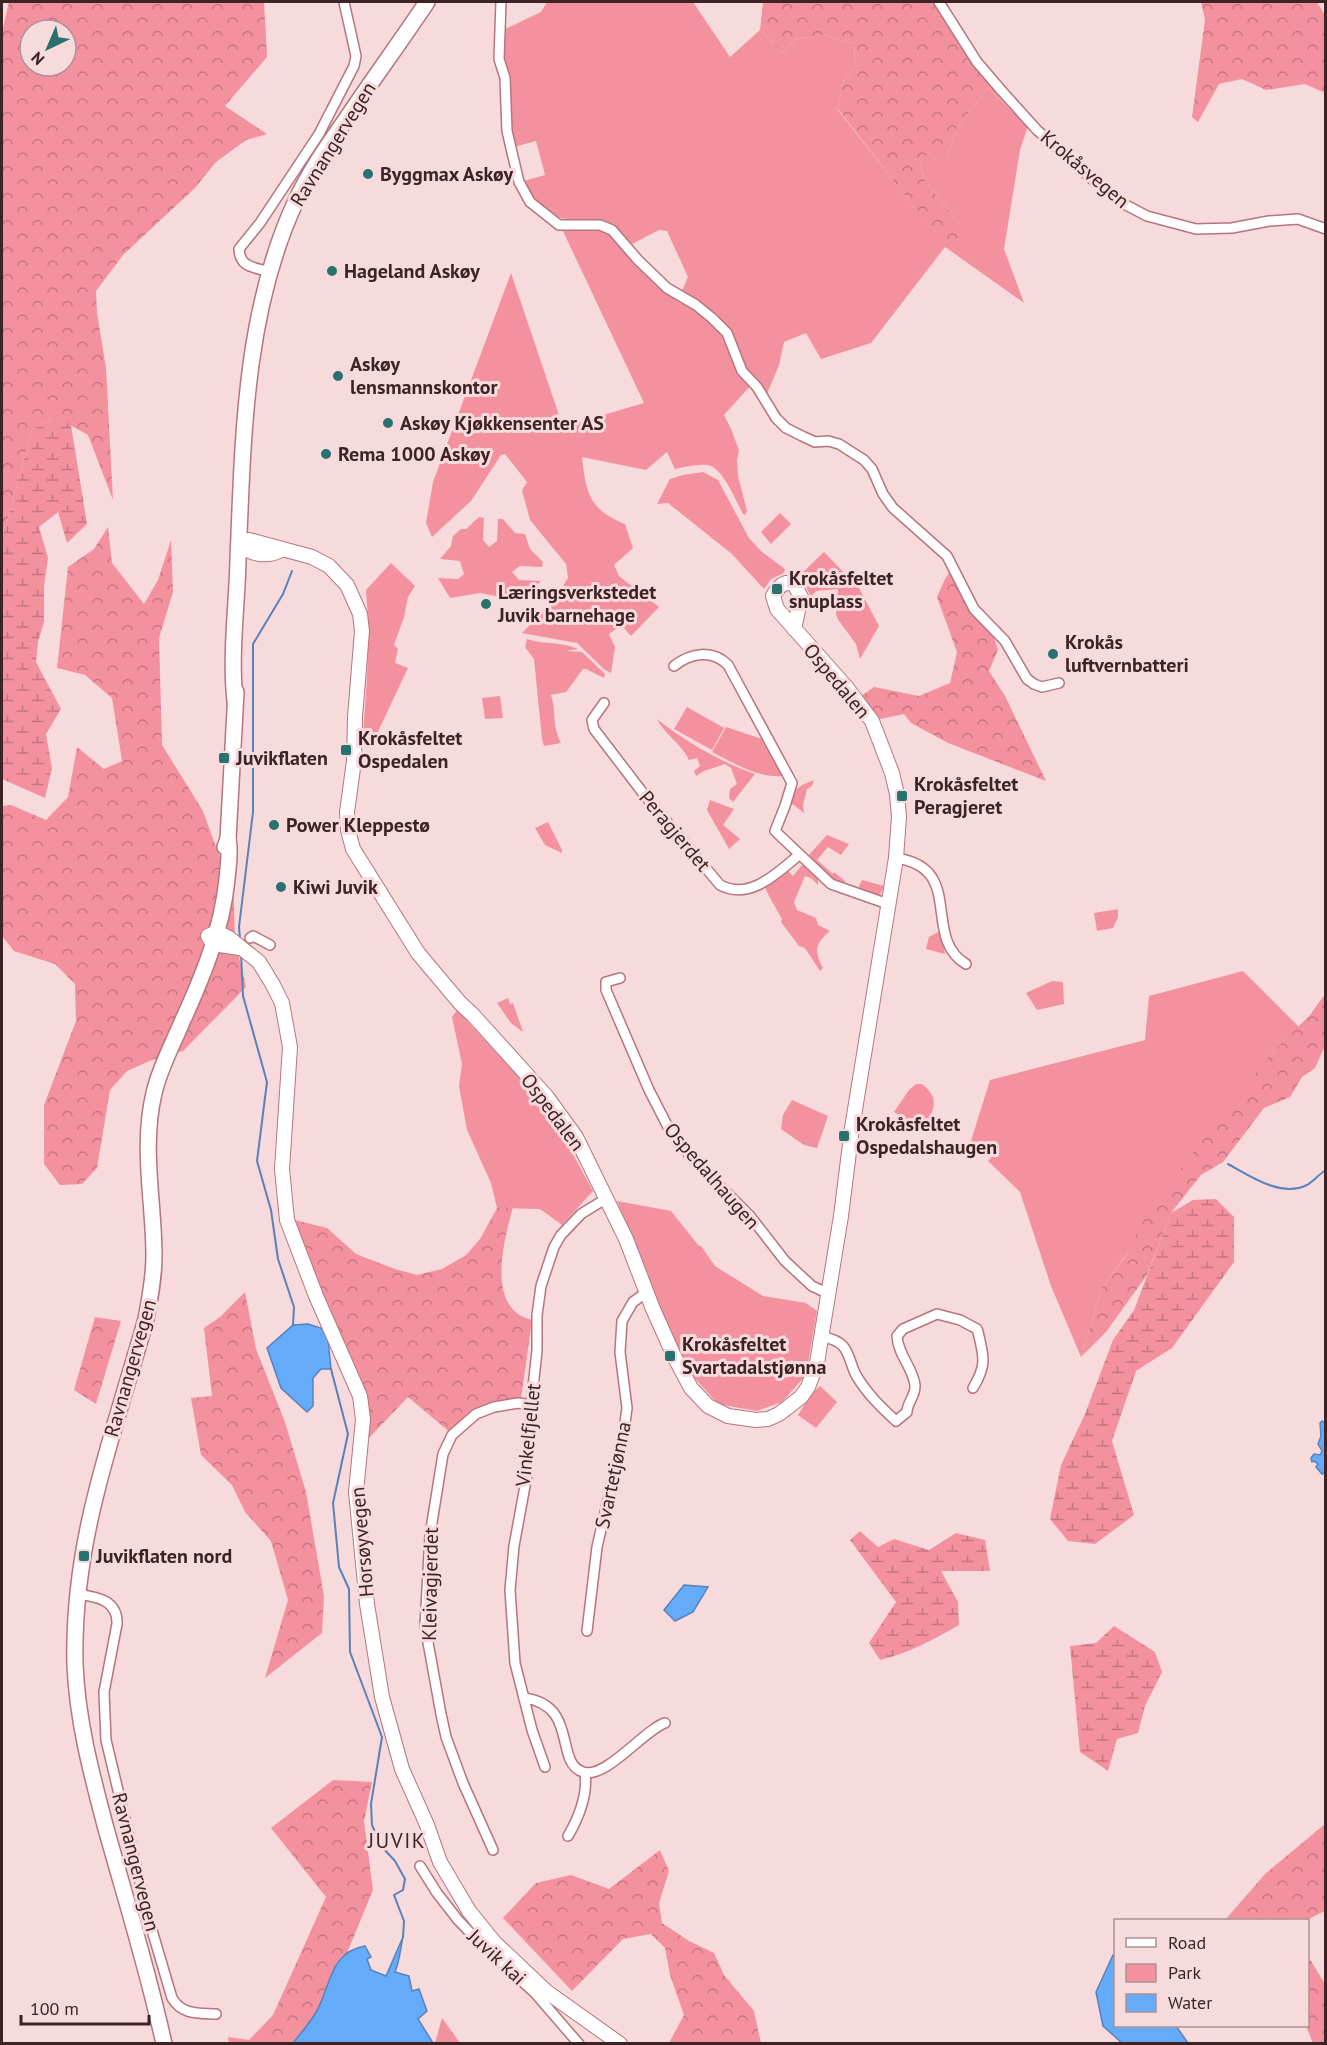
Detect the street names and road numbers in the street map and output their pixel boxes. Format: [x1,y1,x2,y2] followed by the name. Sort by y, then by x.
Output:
[284,77,382,211] street label: Ravnangervegen
[1035,124,1135,214] street label: Krokåsvegen
[798,638,876,724] street label: Ospedalen
[634,785,717,877] street label: Peragjerdet
[515,1068,591,1156] street label: Ospedalen
[659,1117,765,1235] street label: Ospedalhaugen
[98,1296,162,1440] street label: Ravnangervegen
[510,1382,546,1489] street label: Vinkelfjellet
[589,1419,637,1531] street label: Svartetjønna
[344,1486,380,1598] street label: Horsøyvegen
[416,1527,444,1641] street label: Kleivagjerdet
[106,1790,166,1934] street label: Ravnangervegen
[462,1923,532,1991] street label: Juvik kai

